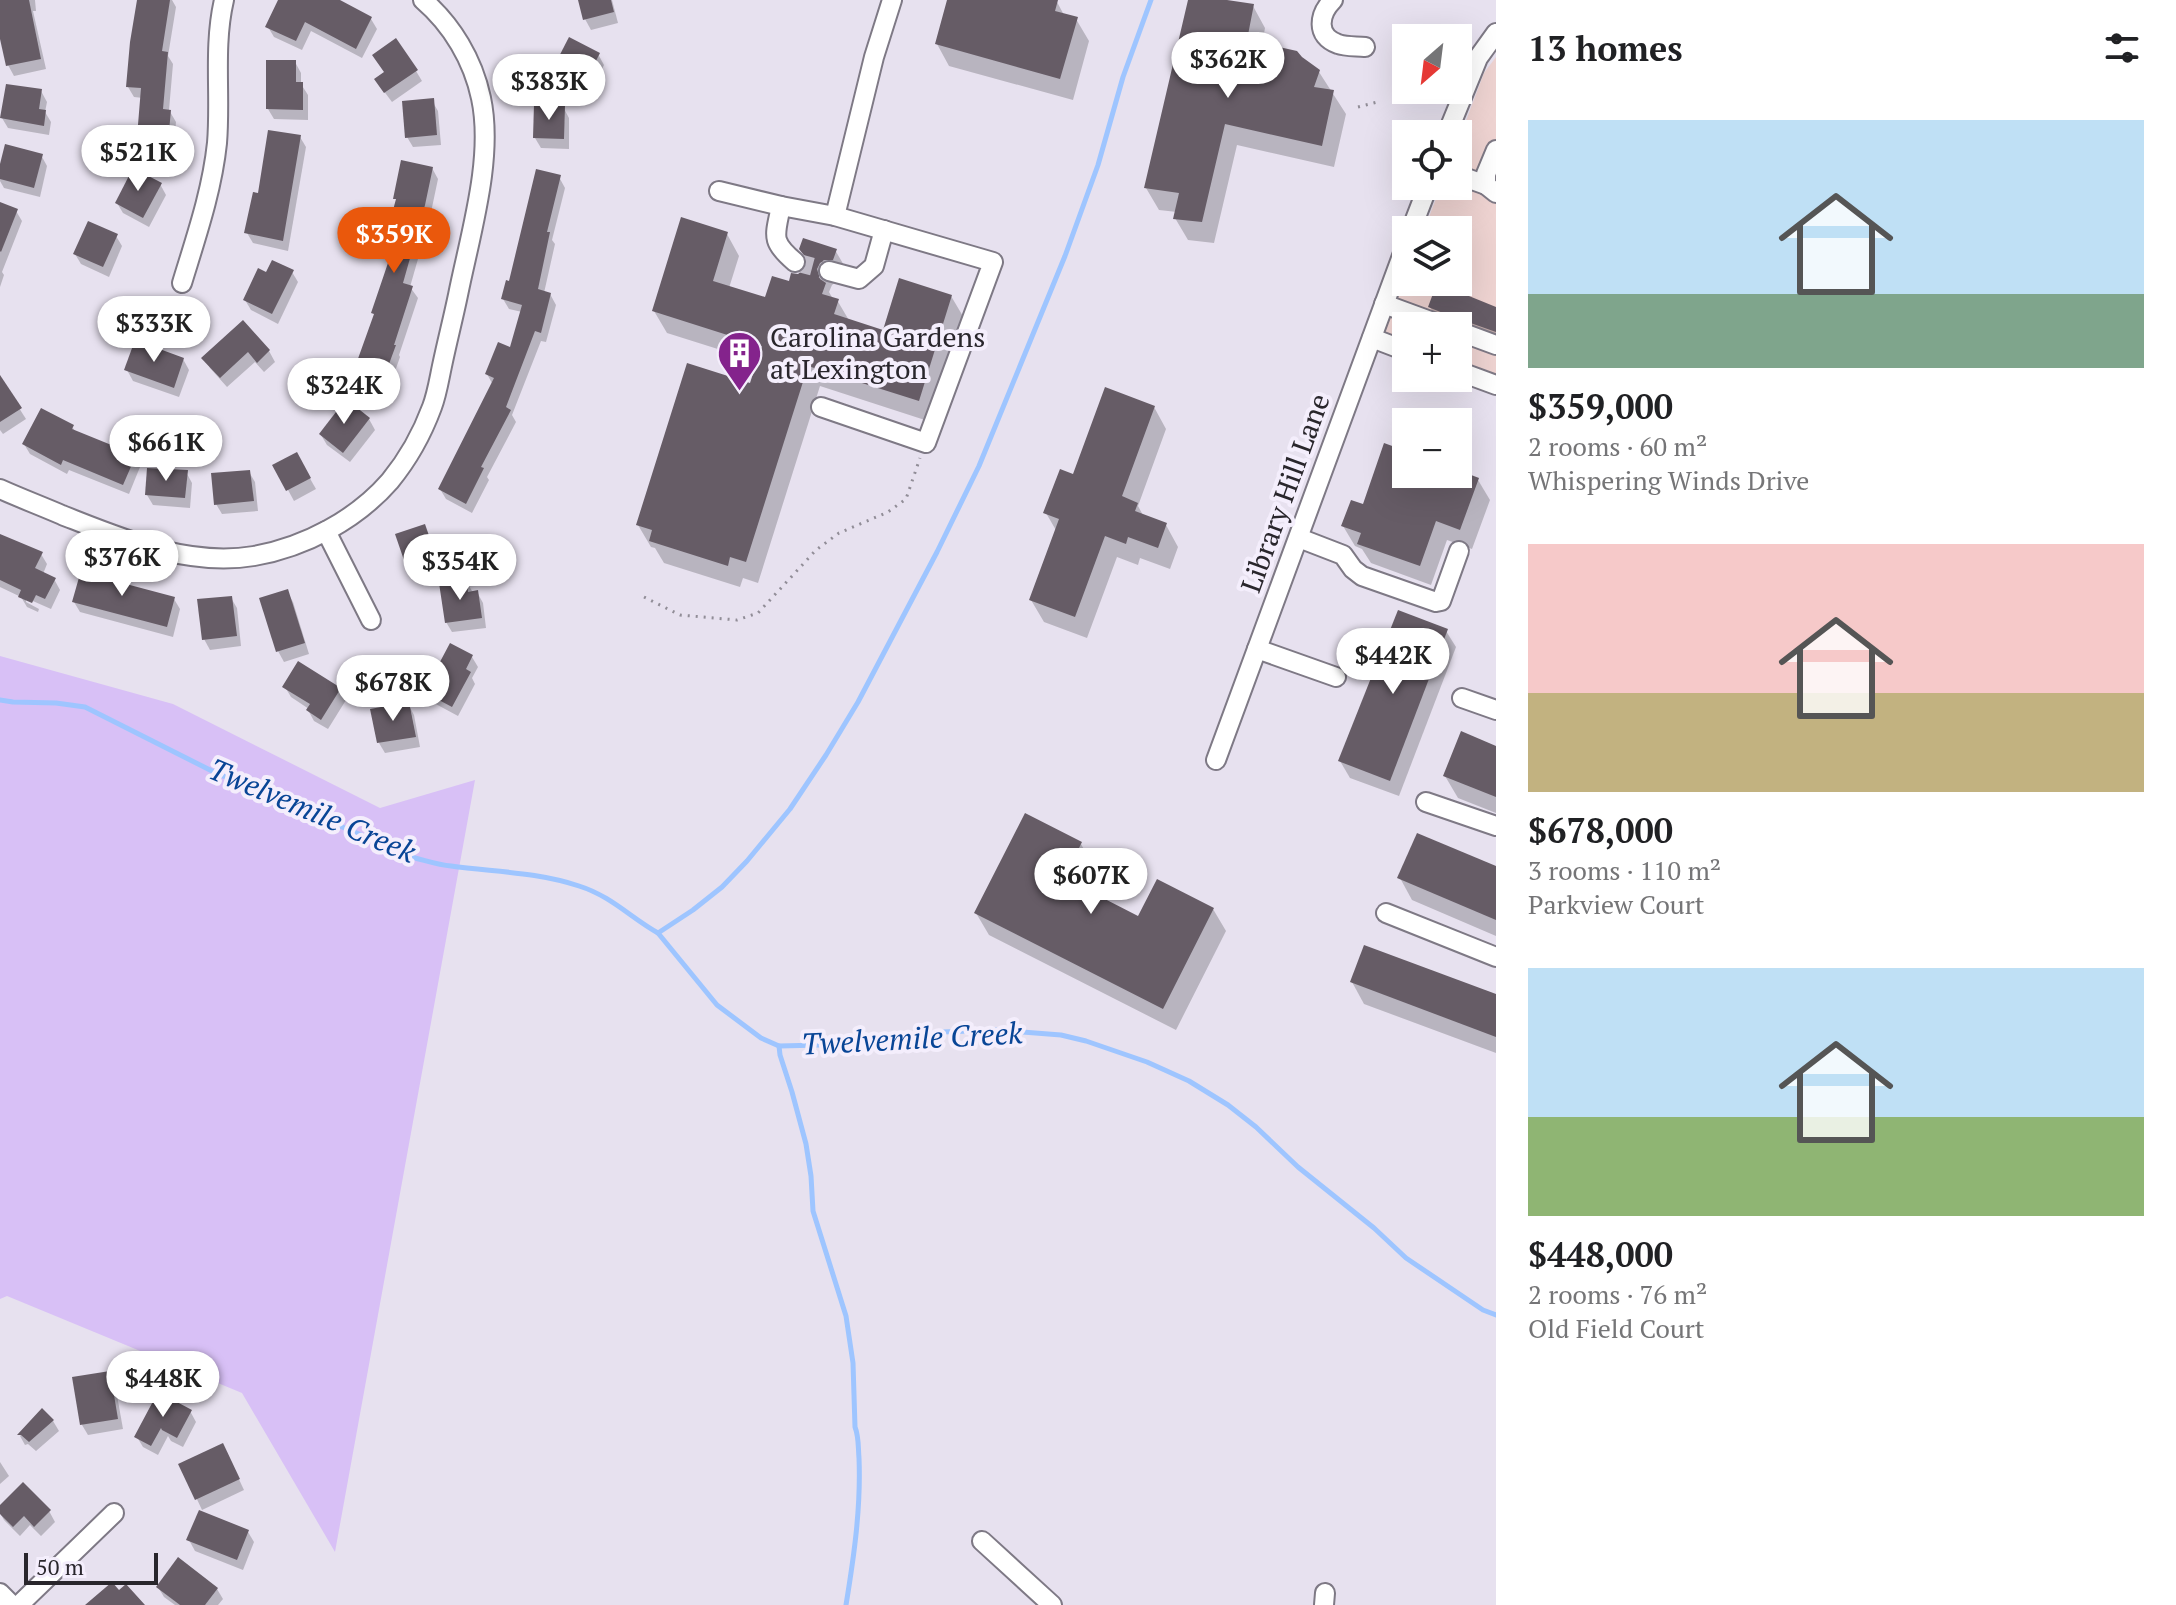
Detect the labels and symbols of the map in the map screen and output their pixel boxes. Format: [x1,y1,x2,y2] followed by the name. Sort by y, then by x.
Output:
[1392,24,1472,104] north arrow
[1172,32,1284,100] pin: $362K
[493,54,605,122] pin: $383K
[82,125,194,193] pin: $521K
[338,207,450,275] pin: $359K
[98,296,210,364] pin: $333K
[770,318,985,387] place label: Carolina Gardens at Lexington
[715,329,763,392] building icon: Carolina Gardens at Lexington
[288,358,400,426] pin: $324K
[1231,388,1338,597] street label: Library Hill Lane
[110,415,222,483] pin: $661K
[66,530,178,598] pin: $376K
[404,534,516,602] pin: $354K
[1337,628,1449,696] pin: $442K
[337,655,449,723] pin: $678K
[203,748,423,872] water label: Twelvemile Creek
[1035,848,1147,916] pin: $607K
[800,1012,1024,1064] water label: Twelvemile Creek
[107,1351,219,1419] pin: $448K
[24,1549,158,1585] scale bar

